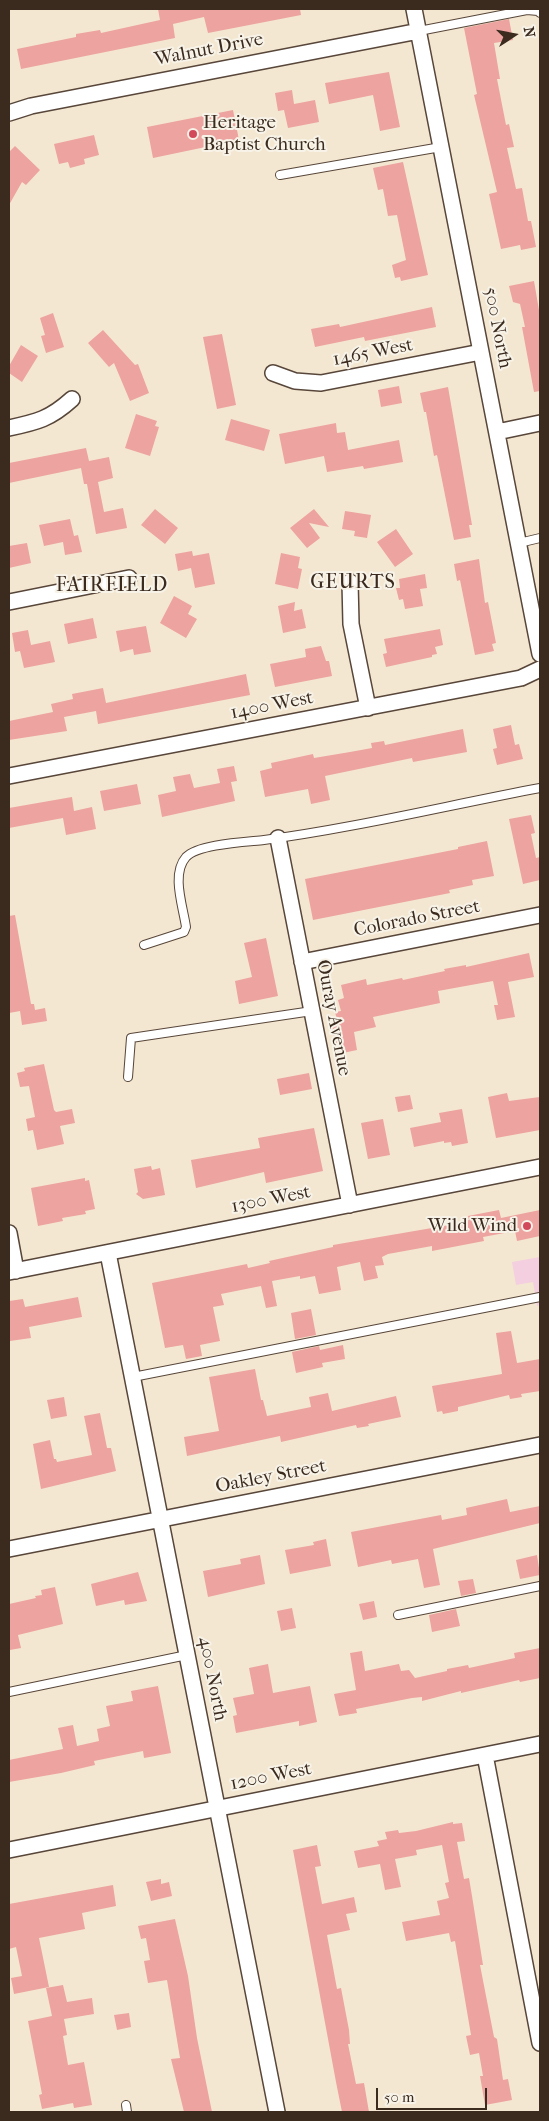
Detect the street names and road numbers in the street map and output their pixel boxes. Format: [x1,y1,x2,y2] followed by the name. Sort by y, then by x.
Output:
[153,28,265,72] street label: Walnut Drive
[478,285,516,371] street label: 500 North
[331,334,415,372] street label: 1465 West
[229,687,315,725] street label: 1400 West
[352,896,482,942] street label: Colorado Street
[311,958,355,1078] street label: Ouray Avenue
[229,1181,313,1219] street label: 1300 West
[214,1455,328,1499] street label: Oakley Street
[193,1635,231,1723] street label: 400 North
[228,1758,314,1796] street label: 1200 West

